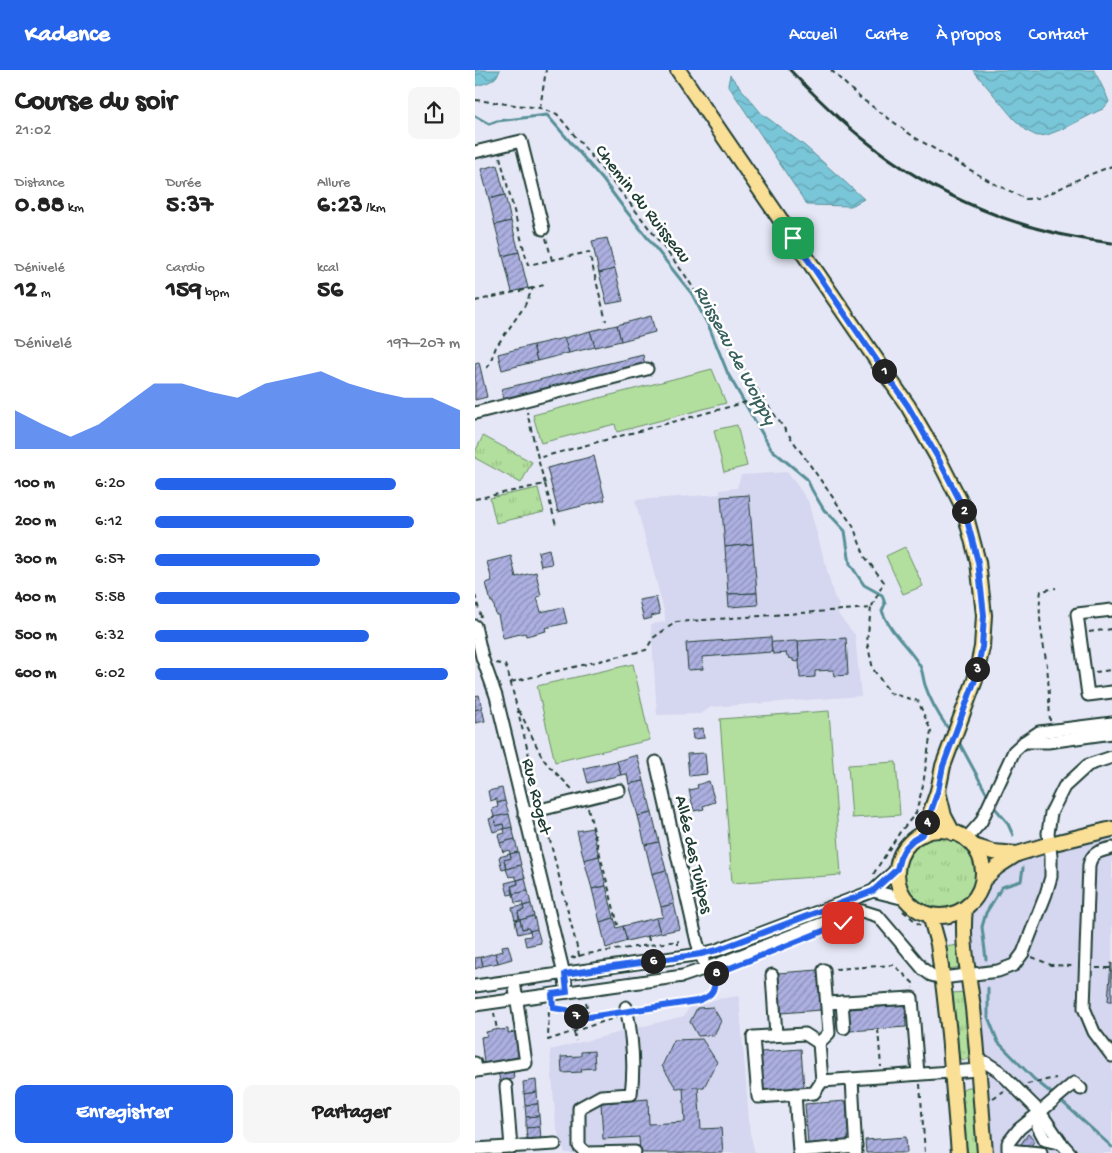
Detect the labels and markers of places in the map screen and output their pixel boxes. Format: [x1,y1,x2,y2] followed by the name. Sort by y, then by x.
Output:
[772,217,814,259] pin
[871,358,897,384] pin: 1
[951,498,977,524] pin: 2
[965,656,989,682] pin: 3
[915,810,939,834] pin: 4
[822,902,864,944] pin
[641,948,665,974] pin: 6
[703,960,729,986] pin: 8
[563,1004,589,1028] pin: 7

